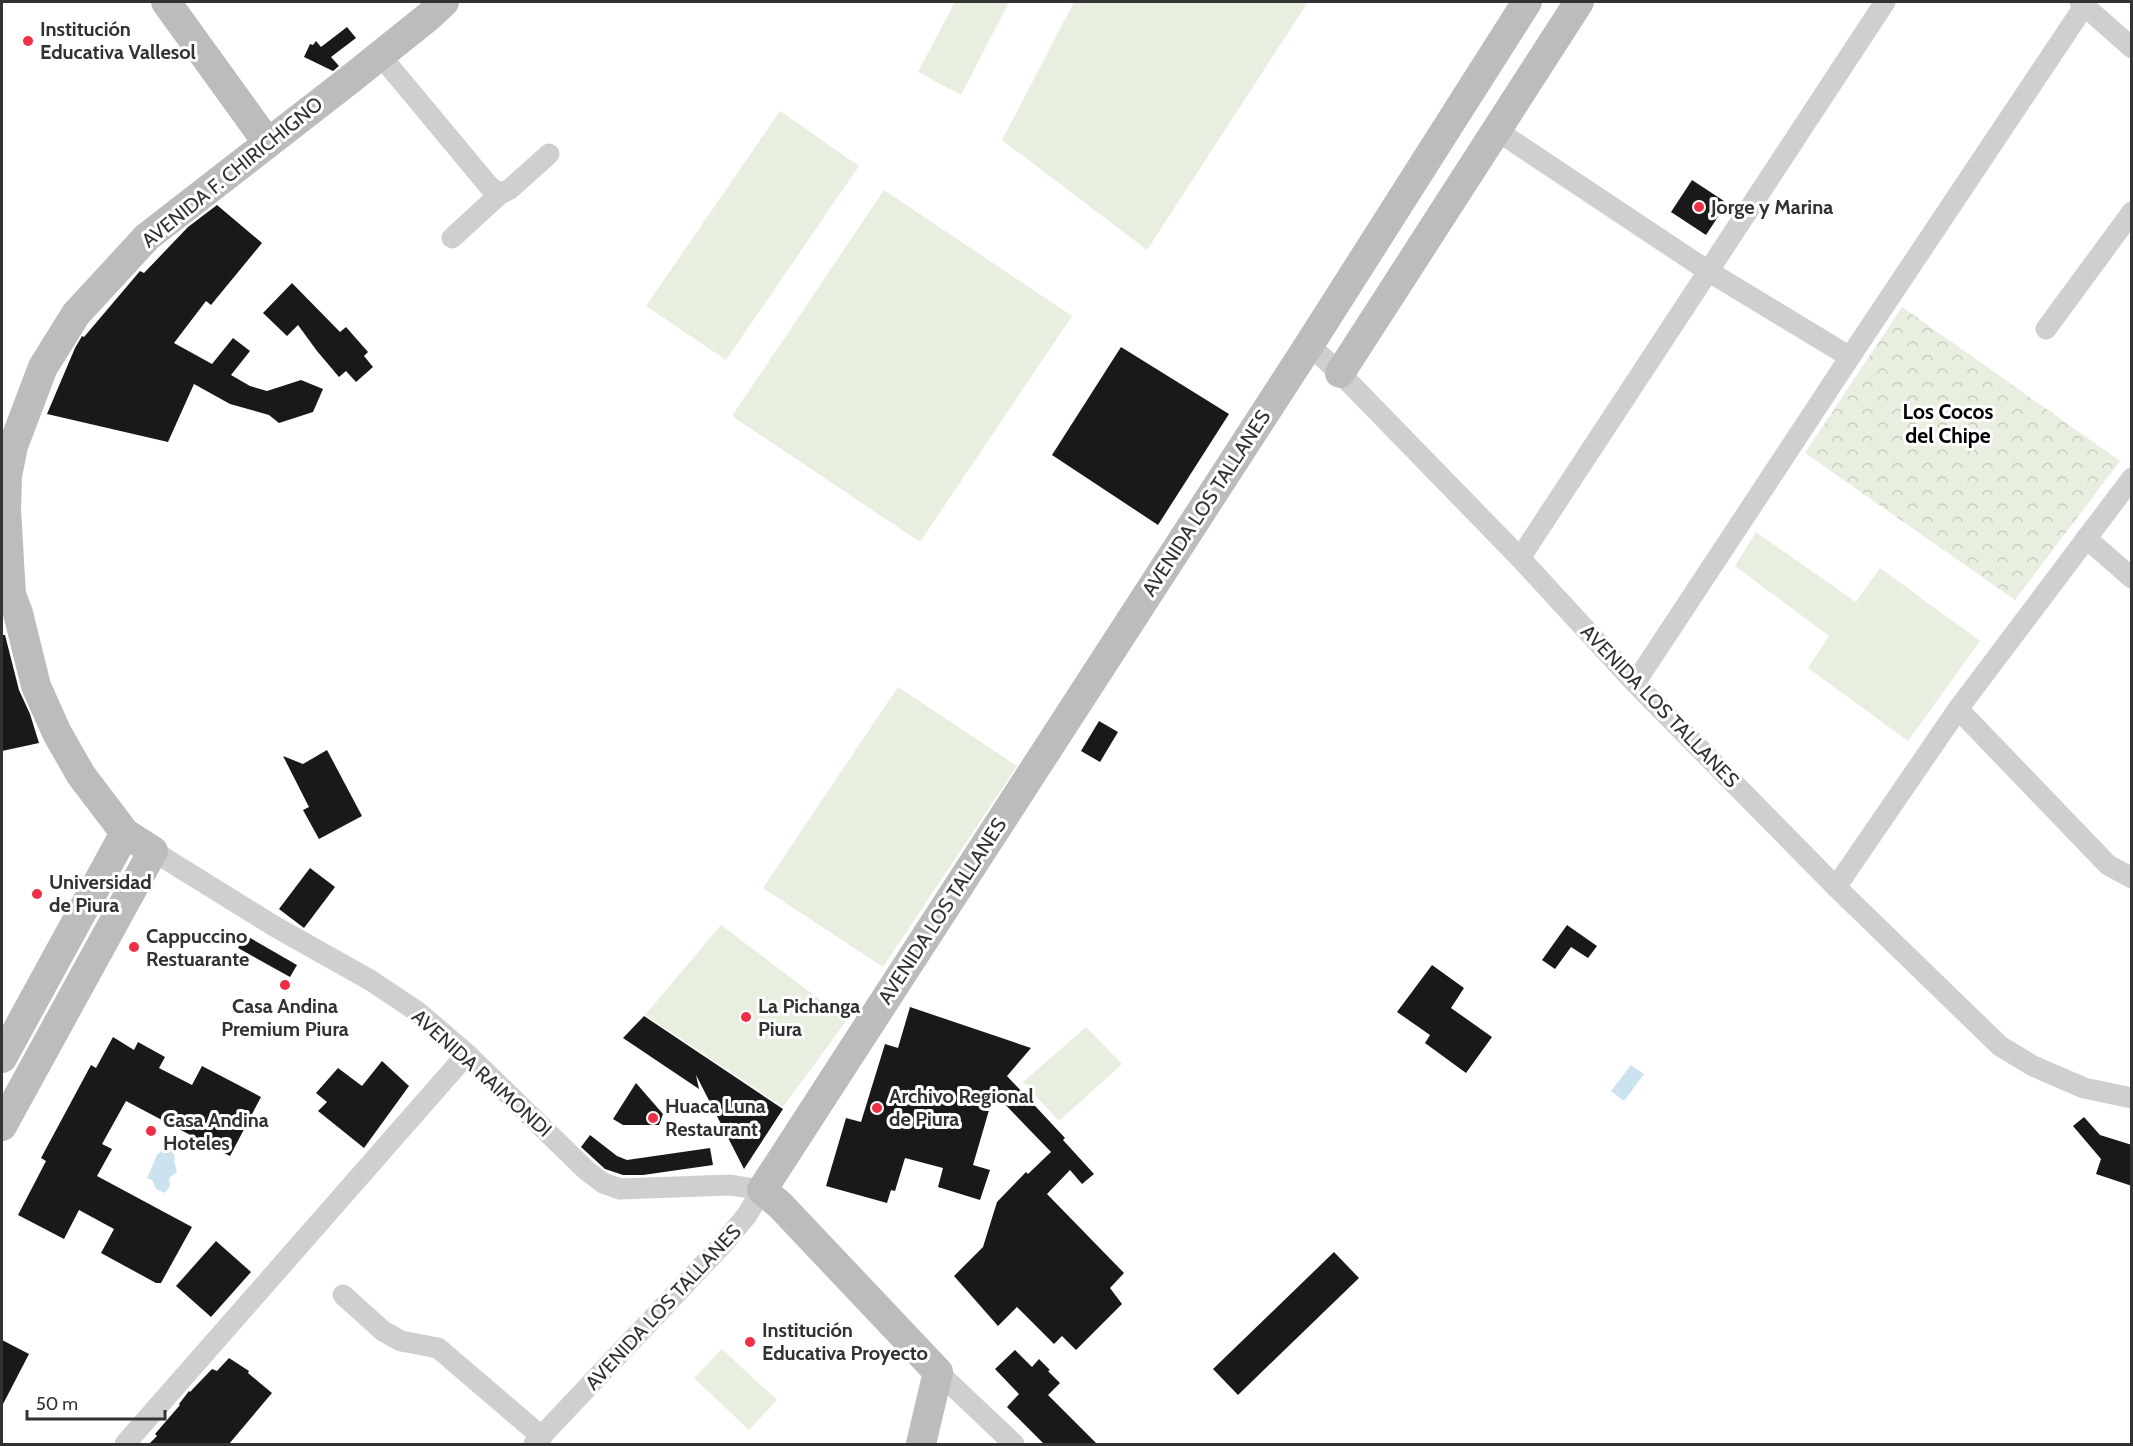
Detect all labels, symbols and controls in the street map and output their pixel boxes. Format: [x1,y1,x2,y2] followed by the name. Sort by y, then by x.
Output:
[40,17,196,64] place label: Institución Educativa Vallesol
[21,34,35,48] marker: Institución Educativa Vallesol
[137,92,327,252] street label: AVENIDA F. CHIRICHIGNO
[1710,195,1833,219] place label: Jorge y Marina
[1692,200,1706,214] marker: Jorge y Marina
[1903,399,1994,448] district label: Los Cocos del Chipe
[1137,405,1275,601] street label: AVENIDA LOS TALLANES
[1576,620,1744,793] street label: AVENIDA LOS TALLANES
[873,813,1011,1009] street label: AVENIDA LOS TALLANES
[49,870,152,917] place label: Universidad de Piura
[30,887,44,901] marker: Universidad de Piura
[146,924,249,971] place label: Cappuccino Restuarante
[127,940,141,954] marker: Cappuccino Restuarante
[278,978,292,992] marker: Casa Andina Premium Piura
[221,994,349,1041] place label: Casa Andina Premium Piura
[758,994,860,1041] place label: La Pichanga Piura
[407,1004,557,1142] street label: AVENIDA RAIMONDI
[739,1010,753,1024] marker: La Pichanga Piura
[889,1084,1034,1131] place label: Archivo Regional de Piura
[665,1094,766,1141] place label: Huaca Luna Restaurant
[870,1101,884,1115] marker: Archivo Regional de Piura
[163,1108,269,1155] place label: Casa Andina Hoteles
[646,1111,660,1125] marker: Huaca Luna Restaurant
[144,1124,158,1138] marker: Casa Andina Hoteles
[580,1219,746,1395] street label: AVENIDA LOS TALLANES
[762,1318,928,1365] place label: Institución Educativa Proyecto
[743,1335,757,1349] marker: Institución Educativa Proyecto
[27,1383,165,1421] scale bar
[36,1393,78,1415] text: 50 m

